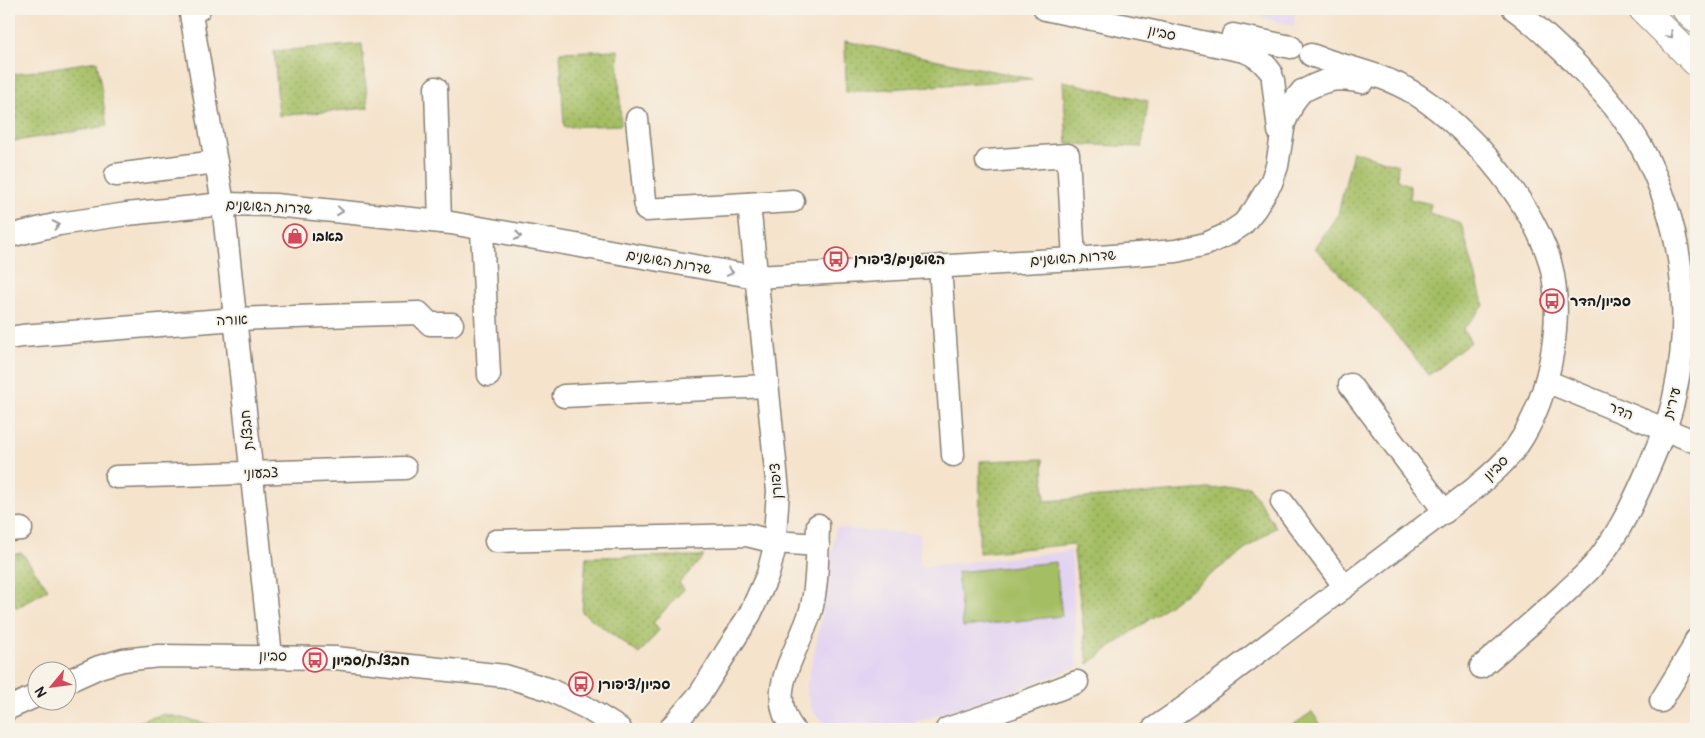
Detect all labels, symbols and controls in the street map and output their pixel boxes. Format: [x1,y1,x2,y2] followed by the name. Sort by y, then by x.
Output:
[1146,22,1178,44] street label: סביון
[1664,29,1673,38] one-way arrow
[225,196,313,218] street label: שדרות השושנים
[336,205,344,216] one-way arrow
[52,220,61,230] one-way arrow
[282,223,308,249] shop icon: באבו
[312,228,343,245] place label: באבו
[513,230,522,240] one-way arrow
[625,246,713,278] street label: שדרות השושנים
[823,246,849,272] bus stop icon: השושנים/ציפורן
[1029,246,1117,269] street label: שדרות השושנים
[854,251,945,268] place label: השושנים/ציפורן
[725,267,734,277] one-way arrow
[1539,288,1565,314] bus stop icon: סביון/הדר
[1570,293,1631,310] place label: סביון/הדר
[216,311,248,329] street label: אורה
[1659,385,1684,422] street label: עירית
[1606,398,1636,424] street label: הדר
[236,409,258,452] street label: חבצלת
[1480,452,1512,484] street label: סביון
[766,463,786,499] street label: ציפורן
[243,464,279,482] street label: צבעוני
[259,647,287,665] street label: סביון
[302,647,328,673] bus stop icon: חבצלת/סביון
[332,652,410,669] place label: חבצלת/סביון
[28,660,78,710] north arrow
[568,671,594,697] bus stop icon: סביון/ציפורן
[598,676,670,693] place label: סביון/ציפורן
[31,684,51,700] text: N

